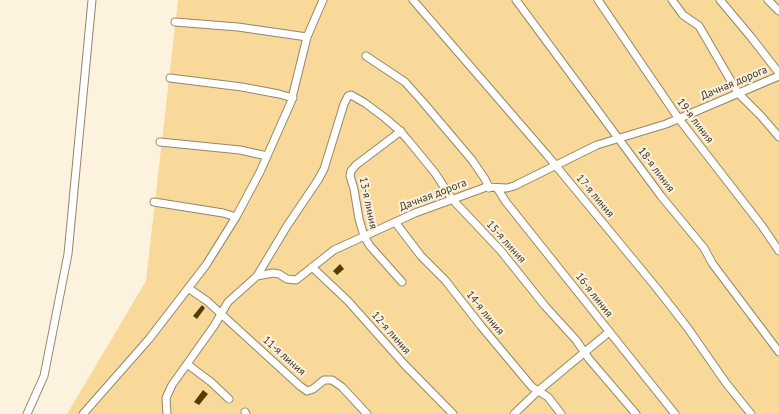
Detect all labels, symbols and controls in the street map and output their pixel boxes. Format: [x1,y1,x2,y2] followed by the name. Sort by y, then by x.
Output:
[699,63,769,103] street label: Дачная дорога
[674,96,716,146] street label: 19-я линия
[635,145,677,195] street label: 18-я линия
[573,172,617,220] street label: 17-я линия
[356,176,380,230] street label: 13-я линия
[398,176,468,214] street label: Дачная дорога
[483,218,529,266] street label: 15-я линия
[573,270,615,320] street label: 16-я линия
[463,288,507,338] street label: 14-я линия
[369,309,413,357] street label: 12-я линия
[260,333,308,379] street label: 11-я линия

